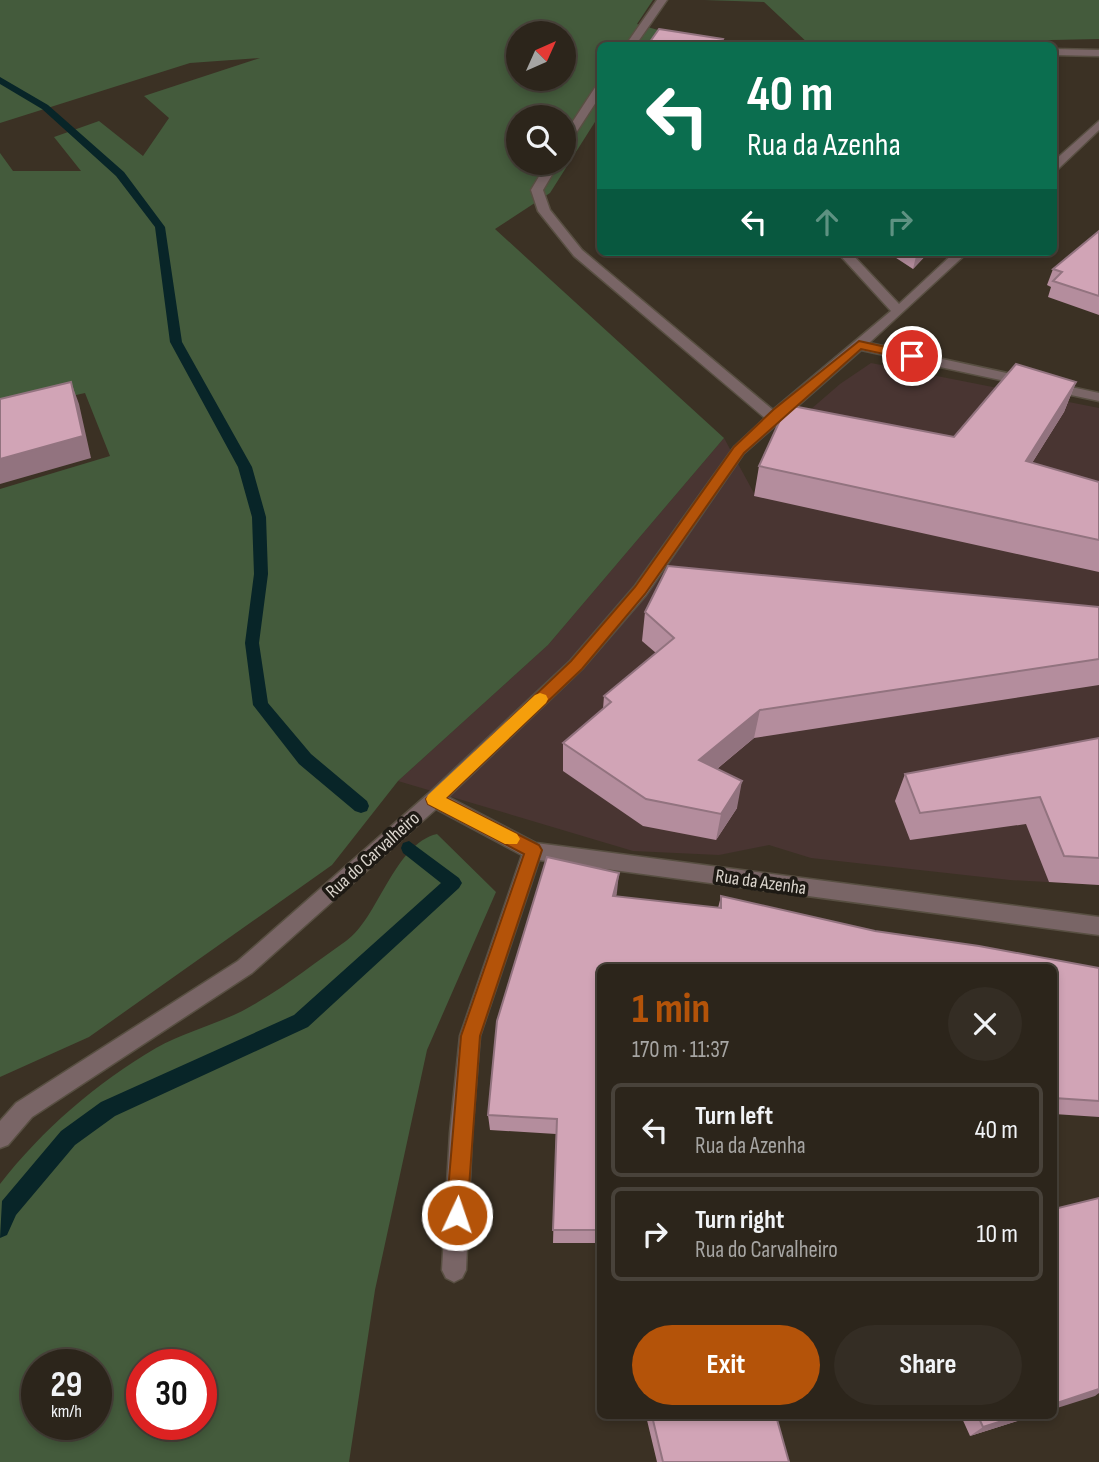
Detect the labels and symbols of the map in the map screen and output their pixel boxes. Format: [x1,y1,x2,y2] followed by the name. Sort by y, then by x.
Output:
[506,21,576,91] north arrow
[882,326,942,386] pin
[321,807,425,903] street label: Rua do Carvalheiro
[714,865,808,900] street label: Rua da Azenha
[420,1178,494,1252] position arrow
[126,1349,217,1440] speed limit sign: 30

